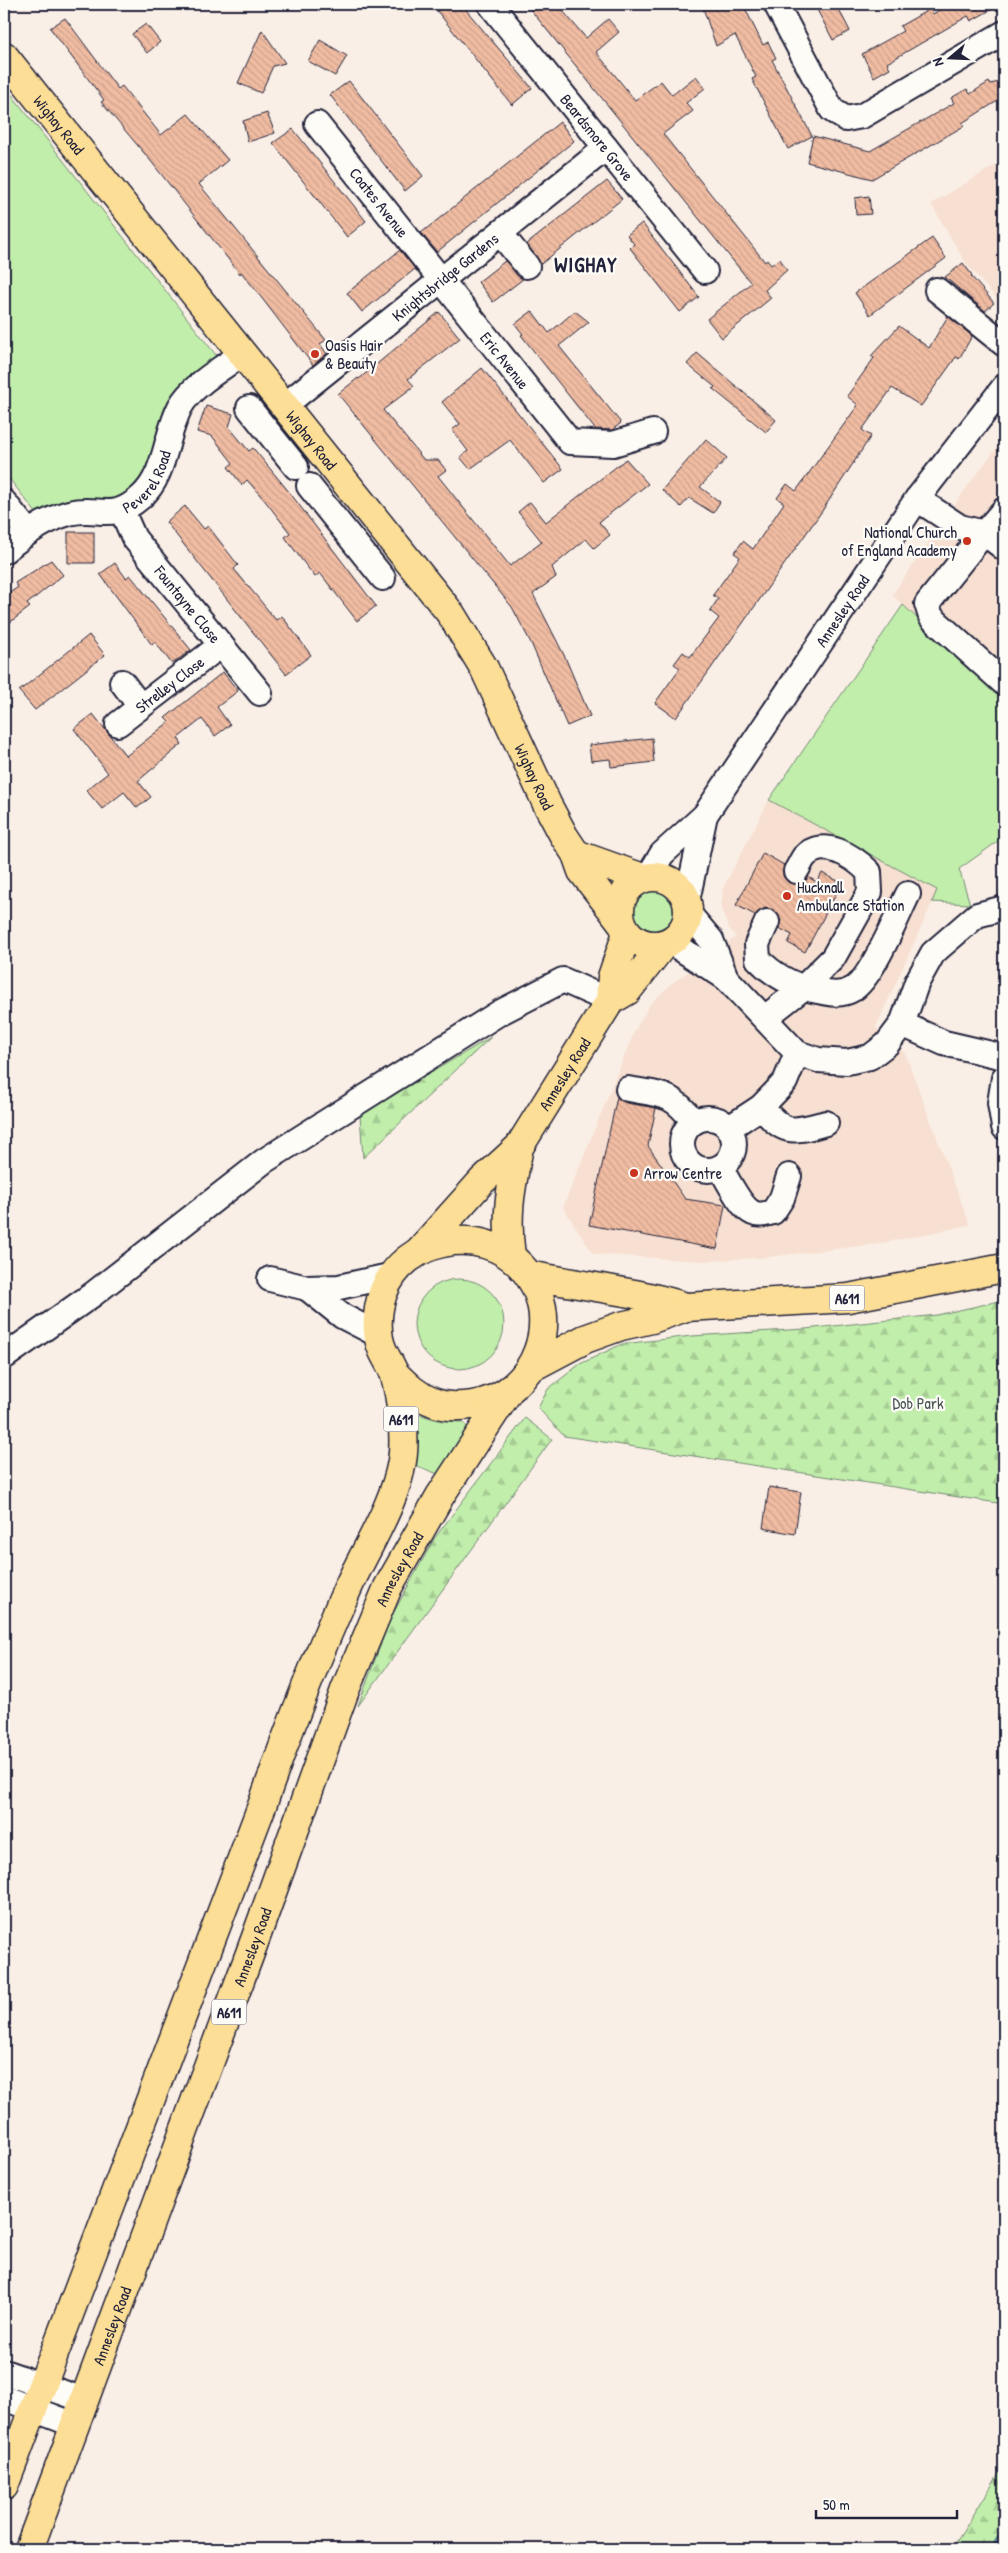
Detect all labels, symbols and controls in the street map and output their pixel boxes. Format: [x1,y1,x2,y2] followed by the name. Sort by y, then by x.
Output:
[926,32,976,82] north arrow
[927,55,947,69] text: N
[555,89,639,186] street label: Beardsmore Grove
[28,90,90,159] street label: Wighay Road
[345,163,414,242] street label: Coates Avenue
[387,227,503,326] street label: Knightsbridge Gardens
[554,250,618,279] district label: WIGHAY
[475,327,535,394] street label: Eric Avenue
[325,334,383,374] place label: Oasis Hair & Beauty
[309,348,321,360] marker: Oasis Hair & Beauty
[281,406,342,474] street label: Wighay Road
[118,448,176,518] street label: Peverel Road
[841,521,957,561] place label: National Church of England Academy
[961,535,973,547] marker: National Church of England Academy
[149,560,226,648] street label: Fountayne Close
[810,570,874,651] street label: Annesley Road
[131,651,209,718] street label: Strelley Close
[510,740,559,814] street label: Wighay Road
[797,876,905,916] place label: Hucknall Ambulance Station
[781,890,793,902] marker: Hucknall Ambulance Station
[533,1033,596,1115] street label: Annesley Road
[644,1162,723,1184] place label: Arrow Centre
[628,1167,640,1179] marker: Arrow Centre
[830,1286,864,1310] road number: A611
[892,1392,944,1414] park label: Dob Park
[384,1406,418,1432] road number: A611
[370,1528,428,1610] street label: Annesley Road
[228,1905,277,1989] street label: Annesley Road
[212,2000,246,2024] road number: A611
[87,2284,136,2368] street label: Annesley Road
[816,2488,957,2520] scale bar
[823,2494,850,2515] text: 50 m

